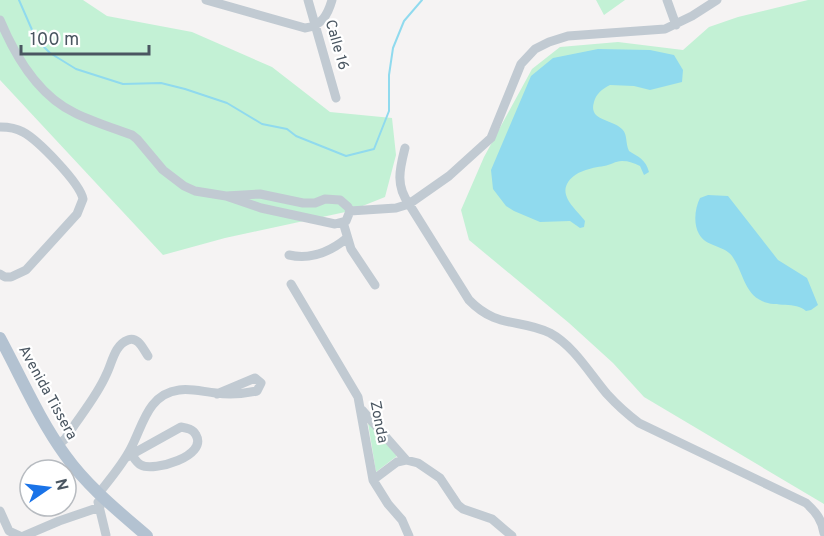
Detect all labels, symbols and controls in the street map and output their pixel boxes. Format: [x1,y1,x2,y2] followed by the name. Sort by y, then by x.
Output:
[21,18,148,56] scale bar
[320,18,352,72] street label: Calle 16
[30,29,79,52] text: 100 m
[13,343,81,443] street label: Avenida Tissera
[365,399,391,445] street label: Zonda
[18,458,78,518] north arrow
[50,477,72,493] text: N

